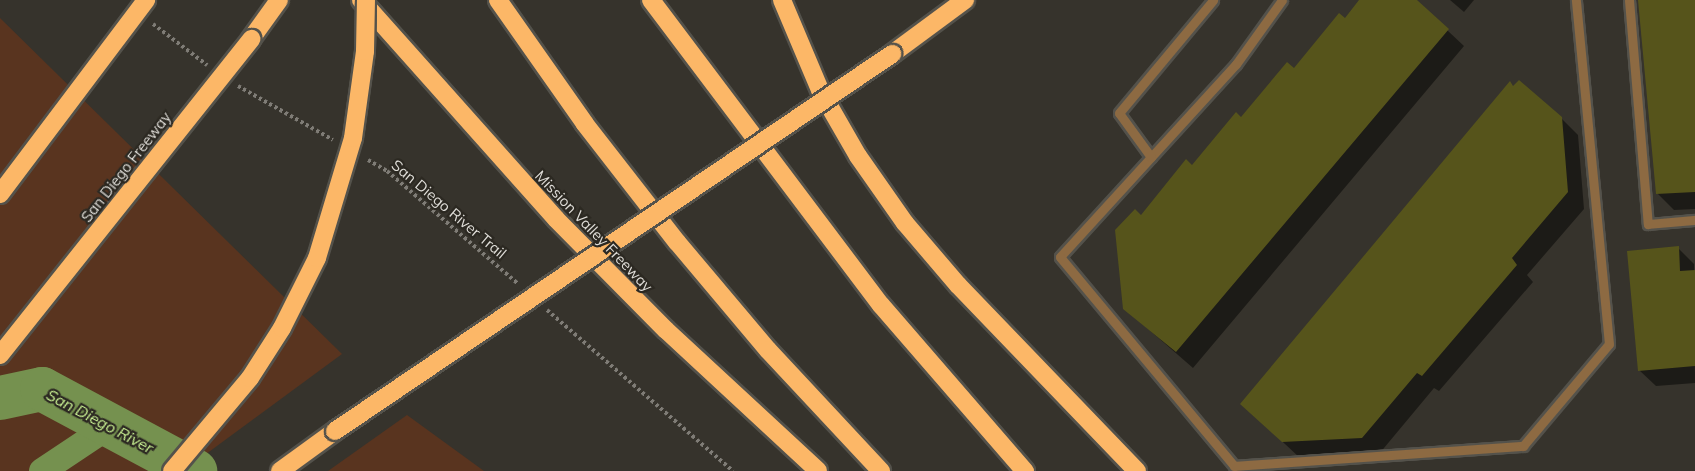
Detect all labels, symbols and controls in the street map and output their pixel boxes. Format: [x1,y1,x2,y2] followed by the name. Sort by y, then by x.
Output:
[77,108,175,226] street label: San Diego Freeway
[388,156,510,262] street label: San Diego River Trail
[531,167,657,295] street label: Mission Valley Freeway
[43,385,157,457] water label: San Diego River

